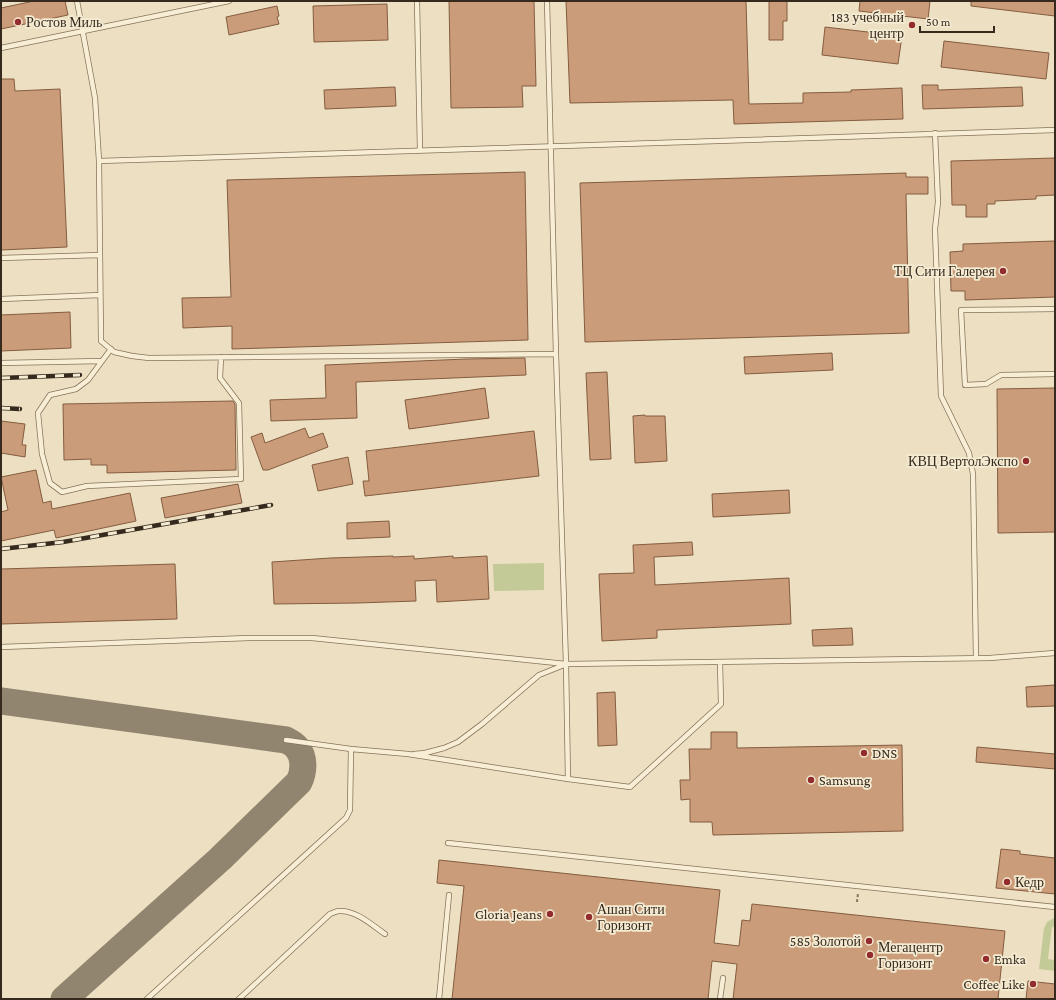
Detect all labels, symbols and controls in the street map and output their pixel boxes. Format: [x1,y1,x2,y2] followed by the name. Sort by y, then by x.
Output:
[920,8,994,34] scale bar
[831,9,905,41] place label: 183 учебный центр
[26,14,102,30] place label: Ростов Миль
[926,15,951,29] text: 50 m
[13,17,23,27] marker: Ростов Миль
[907,20,917,30] marker: 183 учебный центр
[894,263,996,279] place label: ТЦ Сити Галерея
[998,266,1008,276] marker: ТЦ Сити Галерея
[908,453,1018,469] place label: КВЦ ВертолЭкспо
[1021,456,1031,466] marker: КВЦ ВертолЭкспо
[872,745,898,761] place label: DNS
[859,748,869,758] marker: DNS
[819,772,871,788] place label: Samsung
[806,775,816,785] marker: Samsung
[1015,874,1044,890] place label: Кедр
[1002,877,1012,887] marker: Кедр
[597,901,665,933] place label: Ашан Сити Горизонт
[475,906,542,922] place label: Gloria Jeans
[545,909,555,919] marker: Gloria Jeans
[584,912,594,922] marker: Ашан Сити Горизонт
[790,933,862,949] place label: 585 Золотой
[864,936,874,946] marker: 585 Золотой
[878,939,943,971] place label: Мегацентр Горизонт
[865,950,875,960] marker: Мегацентр Горизонт
[994,951,1026,967] place label: Emka
[981,954,991,964] marker: Emka
[963,976,1025,992] place label: Coffee Like
[1028,979,1038,989] marker: Coffee Like

